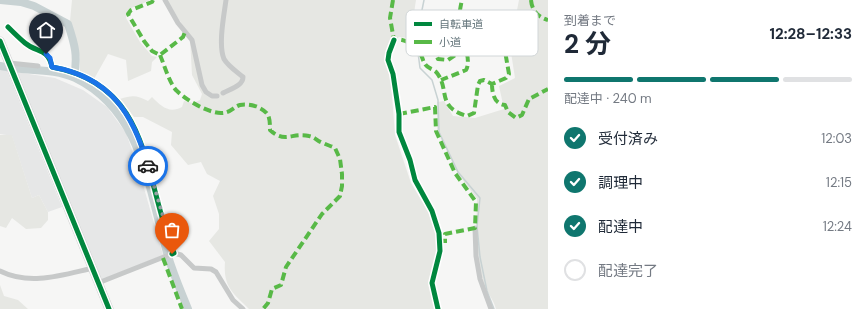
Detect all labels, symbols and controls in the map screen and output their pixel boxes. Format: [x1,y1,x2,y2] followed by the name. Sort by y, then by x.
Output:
[406,10,538,56] legend
[564,12,616,29] text: 到着まで
[29,13,63,54] pin
[439,17,483,31] text: 自転車道
[35,19,57,41] icon: home
[770,24,852,44] text: 12:28–12:33
[564,27,611,61] text: 2 分
[439,35,461,49] text: 小道
[564,90,652,107] text: 配達中 · 240 m
[564,127,586,149] icon: check
[598,129,658,149] text: 受付済み
[821,130,852,147] text: 12:03
[128,146,168,186] courier
[137,155,159,177] icon: car
[564,171,586,193] icon: check
[598,173,643,193] text: 調理中
[826,174,852,191] text: 12:15
[155,213,189,254] pin
[564,215,586,237] icon: check
[598,217,643,237] text: 配達中
[823,218,852,235] text: 12:24
[161,219,183,241] icon: bag
[598,261,658,281] text: 配達完了

